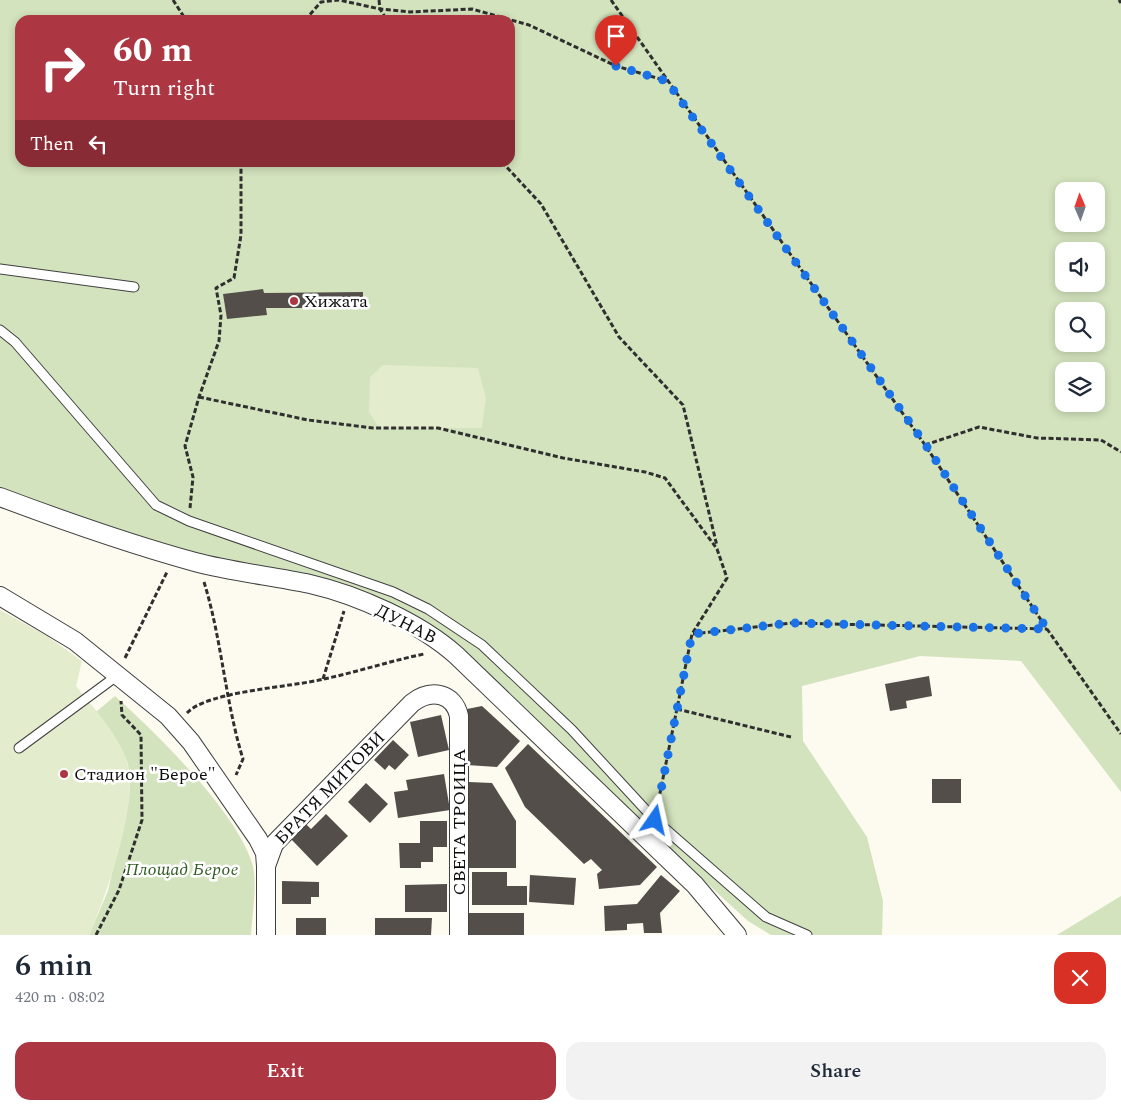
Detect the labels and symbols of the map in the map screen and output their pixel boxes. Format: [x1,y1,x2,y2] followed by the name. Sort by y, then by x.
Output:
[595,15,637,66] pin
[1055,182,1105,232] north arrow
[304,288,368,315] place label: Хижата
[288,295,300,307] marker: Хижата
[371,597,441,651] street label: ДУНАВ
[268,725,392,851] street label: БРАТЯ МИТОВИ
[446,749,473,895] street label: СВЕТА ТРОИЦА
[74,761,216,788] place label: Стадион "Берое"
[58,768,70,780] marker: Стадион "Берое"
[628,793,680,845] position arrow
[126,856,238,883] park label: Площад Берое

